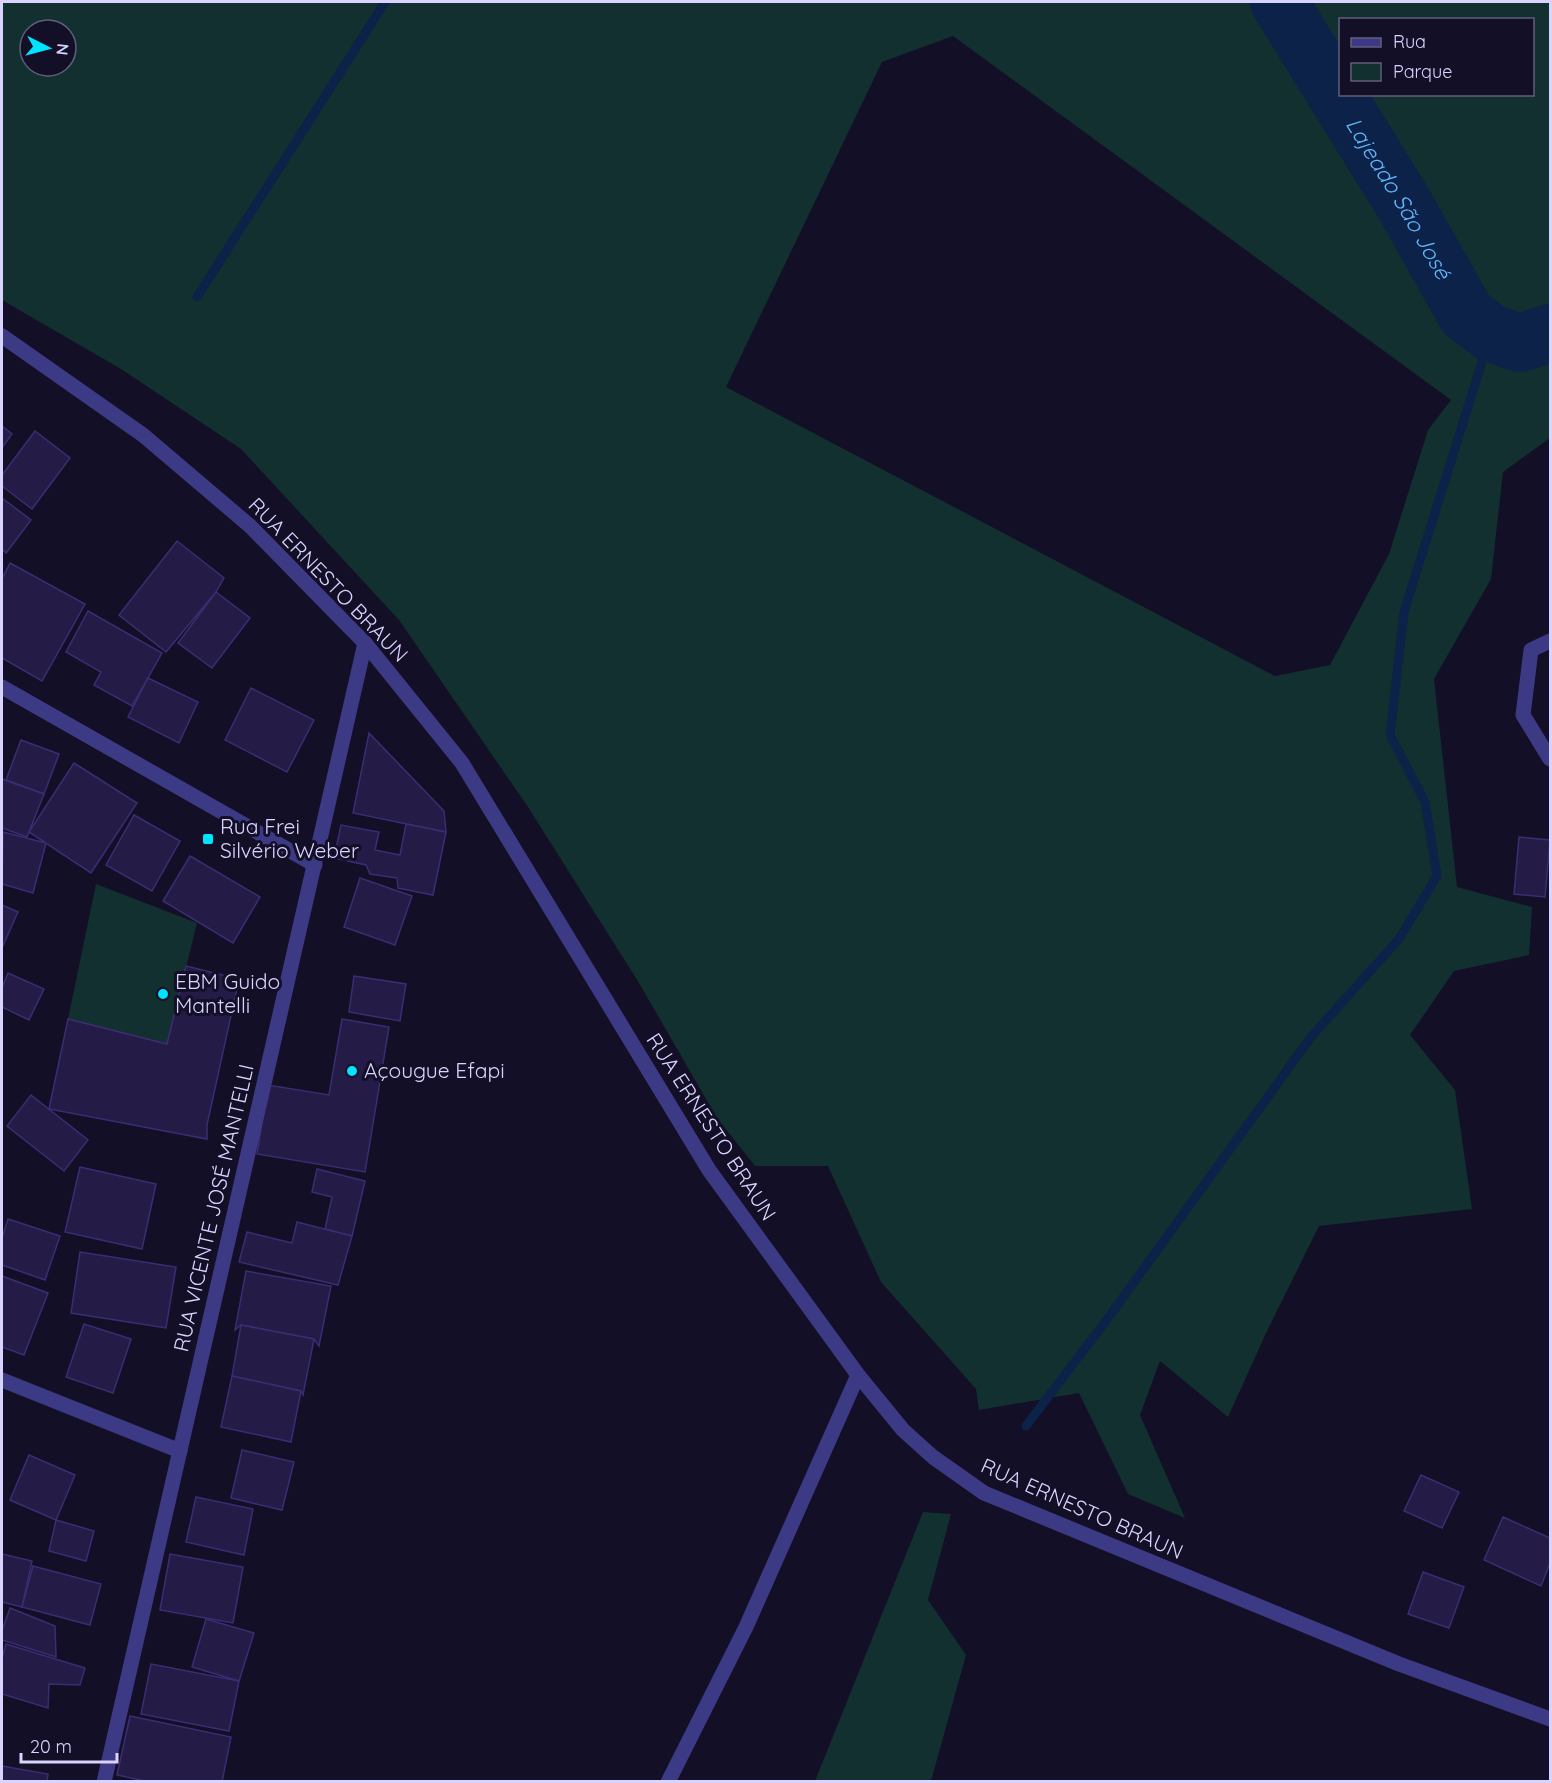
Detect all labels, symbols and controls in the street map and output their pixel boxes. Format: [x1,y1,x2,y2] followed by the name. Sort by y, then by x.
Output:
[18,18,78,78] north arrow
[1339,18,1534,96] legend
[1393,30,1426,53] text: Rua
[52,43,73,56] text: N
[1393,60,1452,83] text: Parque
[1340,112,1458,285] water label: Lajeado São José
[243,492,414,667] street label: RUA ERNESTO BRAUN
[220,813,359,863] place label: Rua Frei Silvério Weber
[201,832,215,846] marker: Rua Frei Silvério Weber
[175,968,280,1018] place label: EBM Guido Mantelli
[156,987,170,1001] marker: EBM Guido Mantelli
[641,1028,782,1225] street label: RUA ERNESTO BRAUN
[364,1057,505,1083] place label: Açougue Efapi
[167,1061,259,1354] street label: RUA VICENTE JOSÉ MANTELLI
[345,1064,359,1078] marker: Açougue Efapi
[977,1452,1188,1564] street label: RUA ERNESTO BRAUN
[21,1726,117,1764] scale bar
[30,1735,72,1758] text: 20 m

